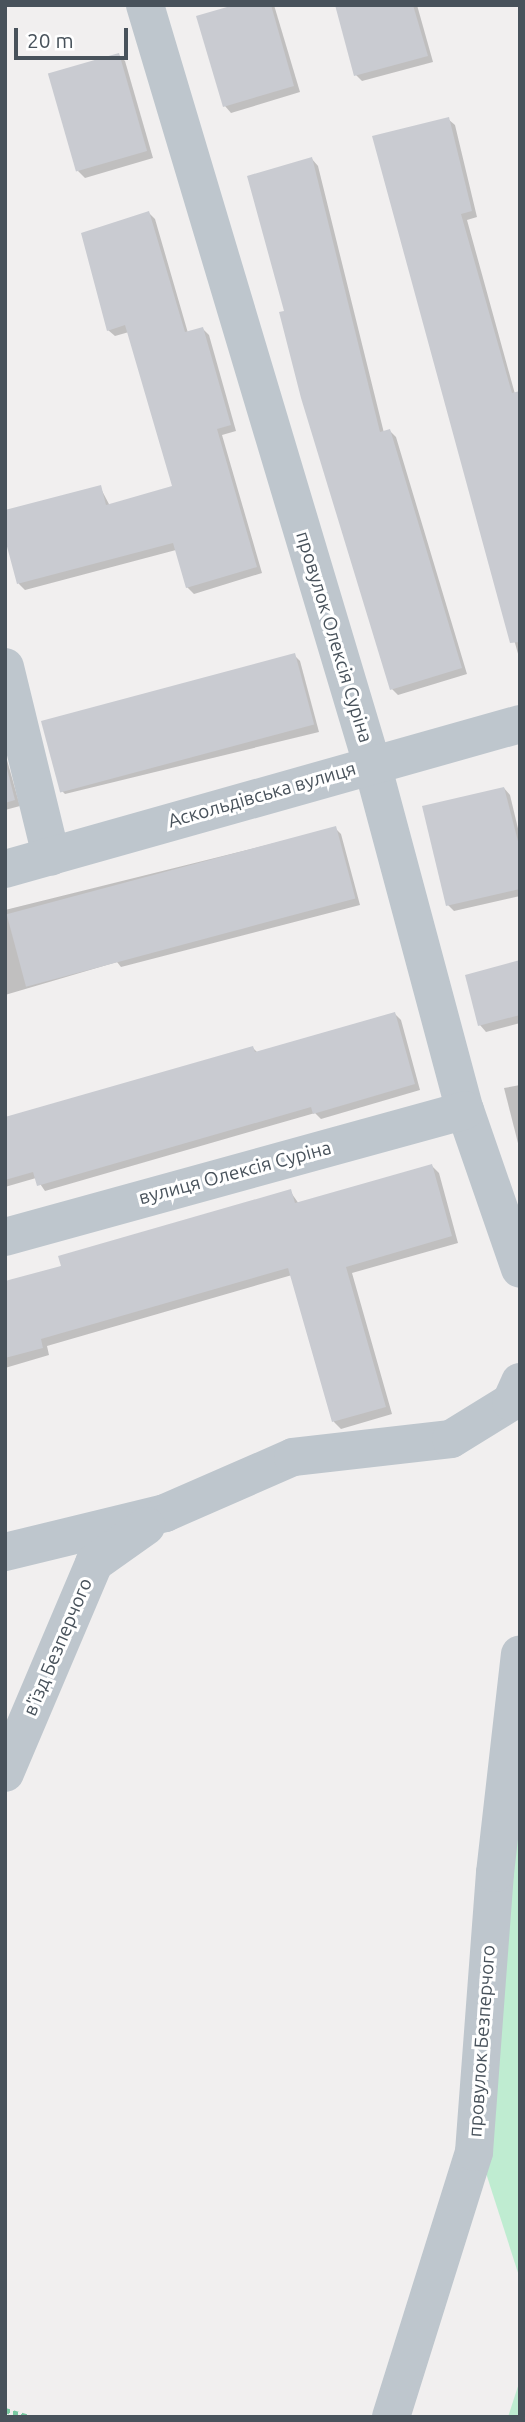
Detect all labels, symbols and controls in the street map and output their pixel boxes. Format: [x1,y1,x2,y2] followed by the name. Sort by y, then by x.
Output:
[18,14,131,58] scale bar
[27,28,74,52] text: 20 m
[291,529,377,745] street label: провулок Олексія Суріна
[165,757,359,833] street label: Аскольдівська вулиця
[136,1136,334,1210] street label: вулиця Олексія Суріна
[19,1575,97,1719] street label: в'їзд Безперчого
[464,1944,500,2138] street label: провулок Безперчого

